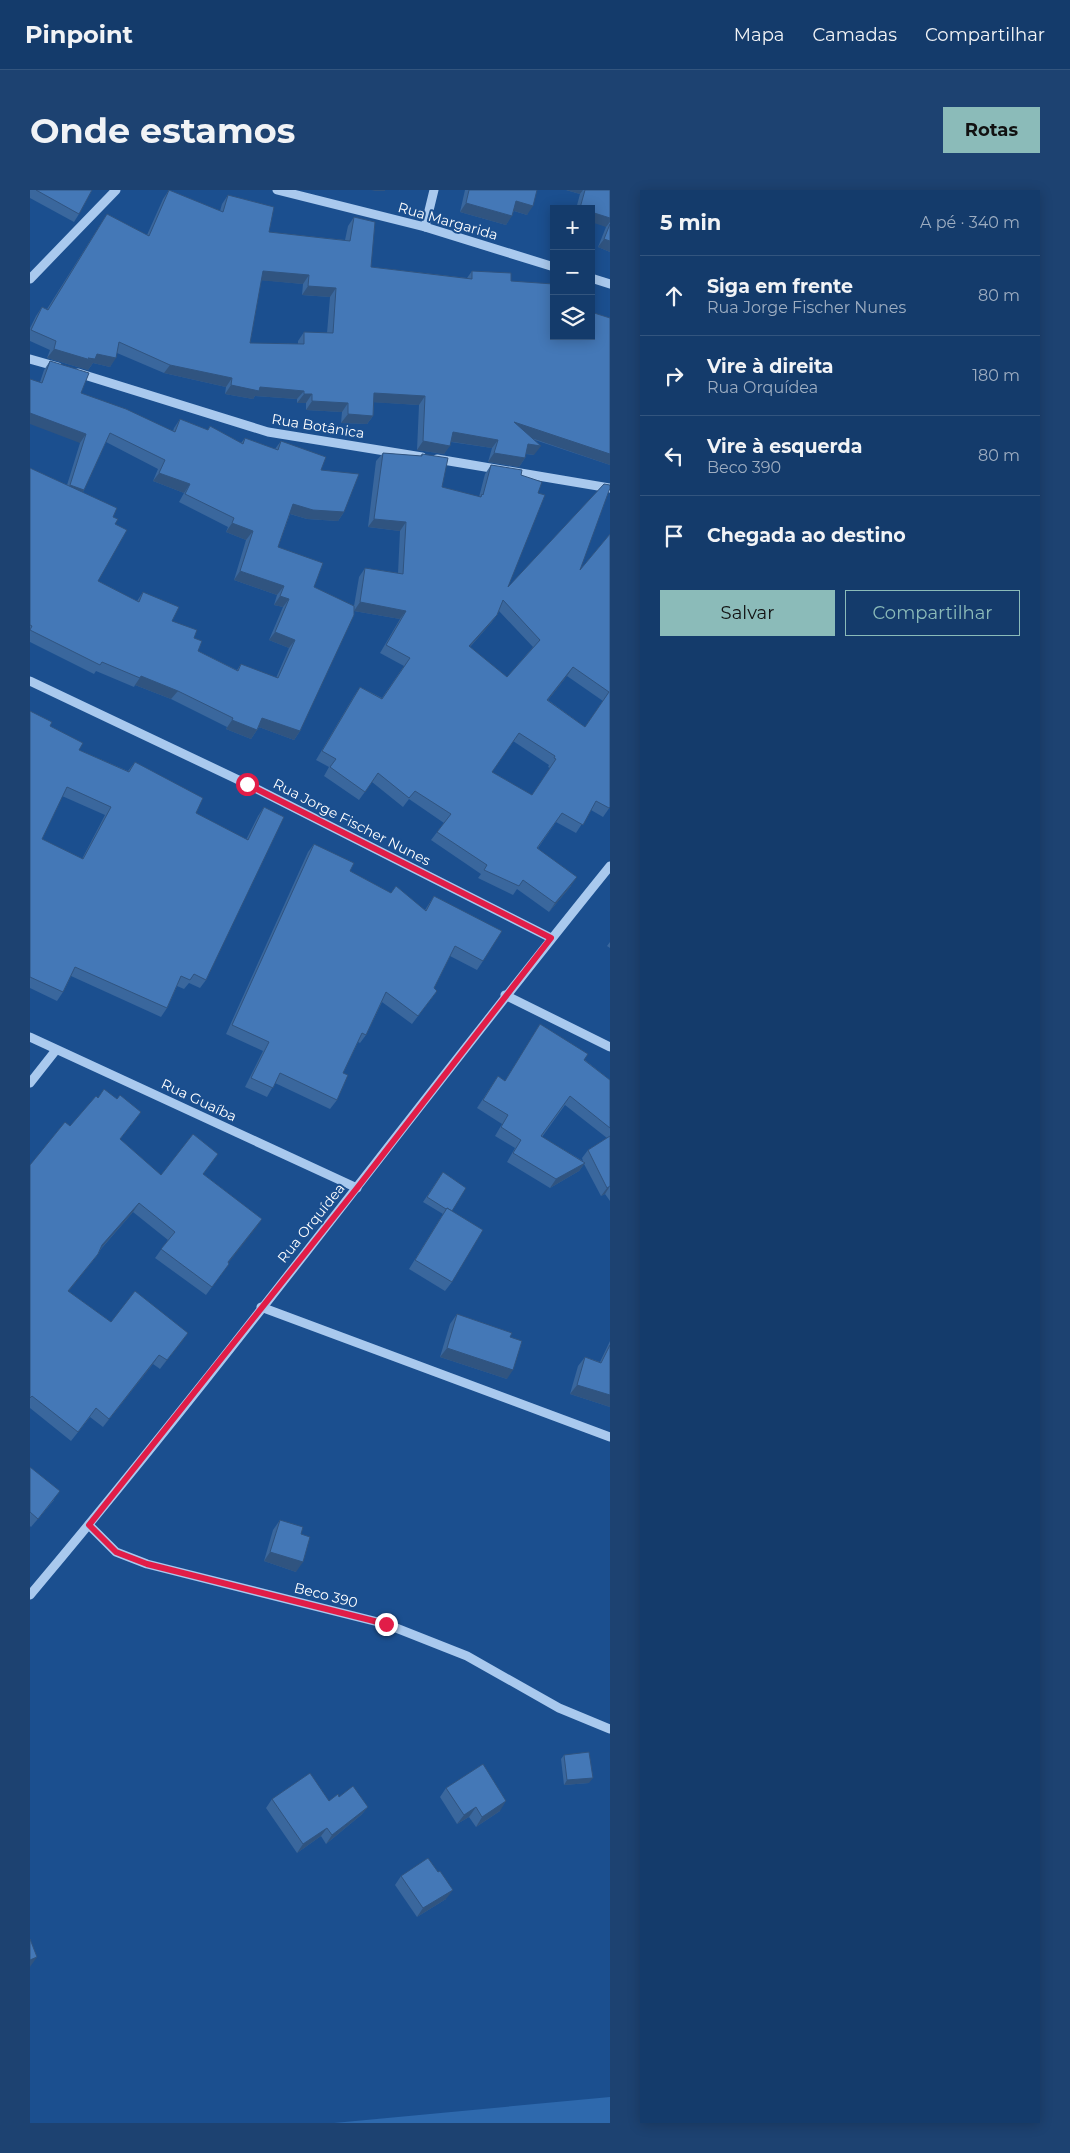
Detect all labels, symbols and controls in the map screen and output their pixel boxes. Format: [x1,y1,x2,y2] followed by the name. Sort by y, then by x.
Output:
[25,20,133,49] text: Pinpoint
[734,24,784,46] text: Mapa
[812,24,897,46] text: Camadas
[925,24,1045,46] text: Compartilhar
[943,107,1040,153] button: Rotas
[30,109,295,152] text: Onde estamos
[396,198,500,244] street label: Rua Margarida
[550,205,595,340] map controls
[550,205,595,250] button: +
[660,210,721,235] text: 5 min
[920,213,1020,232] text: A pé · 340 m
[550,250,595,295] button: −
[707,275,853,298] text: Siga em frente
[660,282,688,310] icon: ahead
[978,286,1020,305] text: 80 m
[550,295,595,340] button: layers
[707,298,906,317] text: Rua Jorge Fischer Nunes
[707,355,834,378] text: Vire à direita
[660,362,688,390] icon: right
[972,366,1020,385] text: 180 m
[707,378,818,397] text: Rua Orquídea
[270,410,366,442] street label: Rua Botânica
[707,435,862,458] text: Vire à esquerda
[660,442,688,470] icon: left
[978,446,1020,465] text: 80 m
[707,458,781,477] text: Beco 390
[660,522,688,550] icon: arrive
[707,524,906,547] text: Chegada ao destino
[660,590,835,636] button: Salvar
[845,590,1020,636] button: Compartilhar
[236,773,259,796] route start
[270,774,434,870] street label: Rua Jorge Fischer Nunes
[158,1075,240,1125] street label: Rua Guaíba
[273,1180,349,1266] street label: Rua Orquídea
[292,1578,360,1612] street label: Beco 390
[375,1613,398,1636] route end

